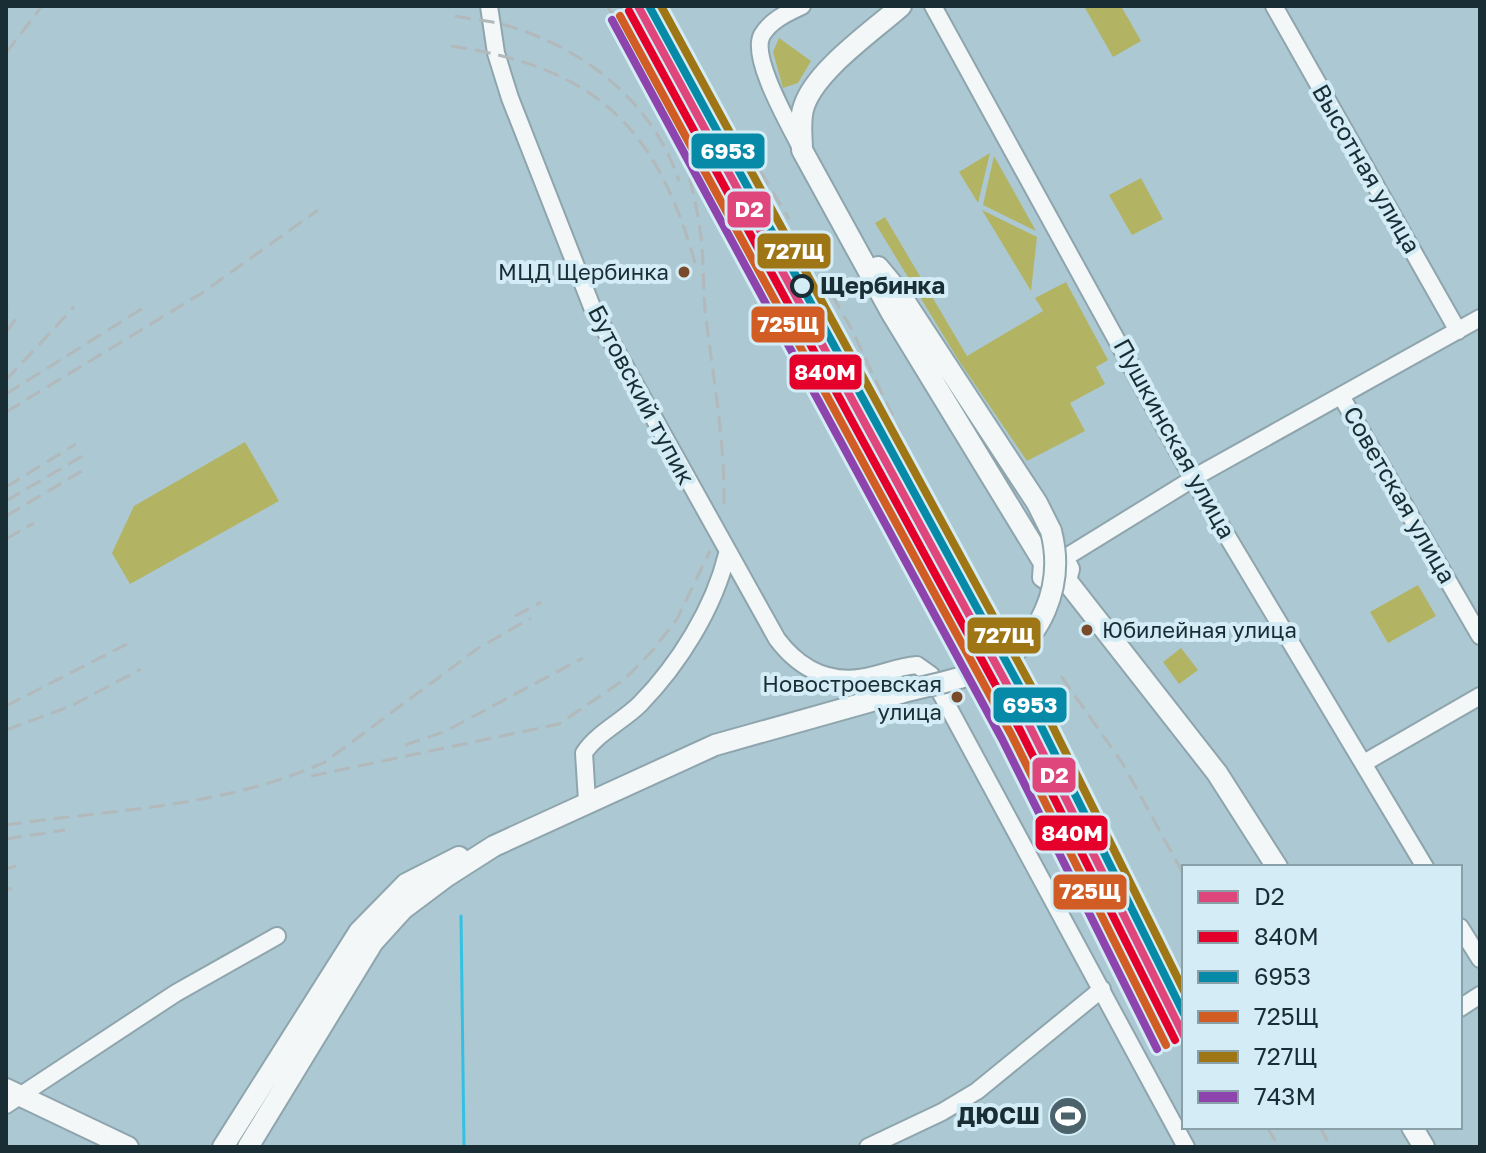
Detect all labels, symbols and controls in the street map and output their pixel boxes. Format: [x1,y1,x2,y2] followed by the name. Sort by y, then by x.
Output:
[1307,78,1428,258] street label: Высотная улица
[690,132,766,170] line badge: 6953
[701,137,755,164] text: 6953
[726,190,772,229] line badge: D2
[734,195,764,222] text: D2
[756,232,832,270] line badge: 727Щ
[764,237,824,264] text: 727Щ
[498,258,669,285] place label: МЦД Щербинка
[676,264,692,280] marker: МЦД Щербинка
[820,270,945,299] place label: Щербинка
[791,275,813,297] marker: Щербинка
[583,299,702,489] street label: Бутовский тупик
[750,305,826,344] line badge: 725Щ
[757,310,819,337] text: 725Щ
[1108,333,1242,543] street label: Пушкинская улица
[788,353,863,391] line badge: 840М
[794,358,856,385] text: 840М
[1338,401,1463,588] street label: Советская улица
[966,616,1042,655] line badge: 727Щ
[1102,616,1297,643] place label: Юбилейная улица
[974,621,1034,648] text: 727Щ
[1079,622,1095,638] marker: Юбилейная улица
[762,670,942,725] place label: Новостроевская улица
[992,686,1068,724] line badge: 6953
[949,689,965,705] marker: Новостроевская улица
[1003,691,1057,718] text: 6953
[1031,756,1077,794] line badge: D2
[1039,761,1069,788] text: D2
[1034,814,1109,852] line badge: 840М
[1041,819,1103,846] text: 840М
[1182,865,1462,1129] legend
[1052,873,1128,911] line badge: 725Щ
[1059,877,1121,904] text: 725Щ
[1254,881,1285,910] text: D2
[1254,921,1319,950] text: 840М
[1254,961,1311,990] text: 6953
[1254,1001,1319,1030] text: 725Щ
[1254,1041,1317,1070] text: 727Щ
[1254,1081,1316,1110] text: 743М
[1047,1095,1089,1137] sports icon: ДЮСШ
[957,1100,1040,1129] place label: ДЮСШ

